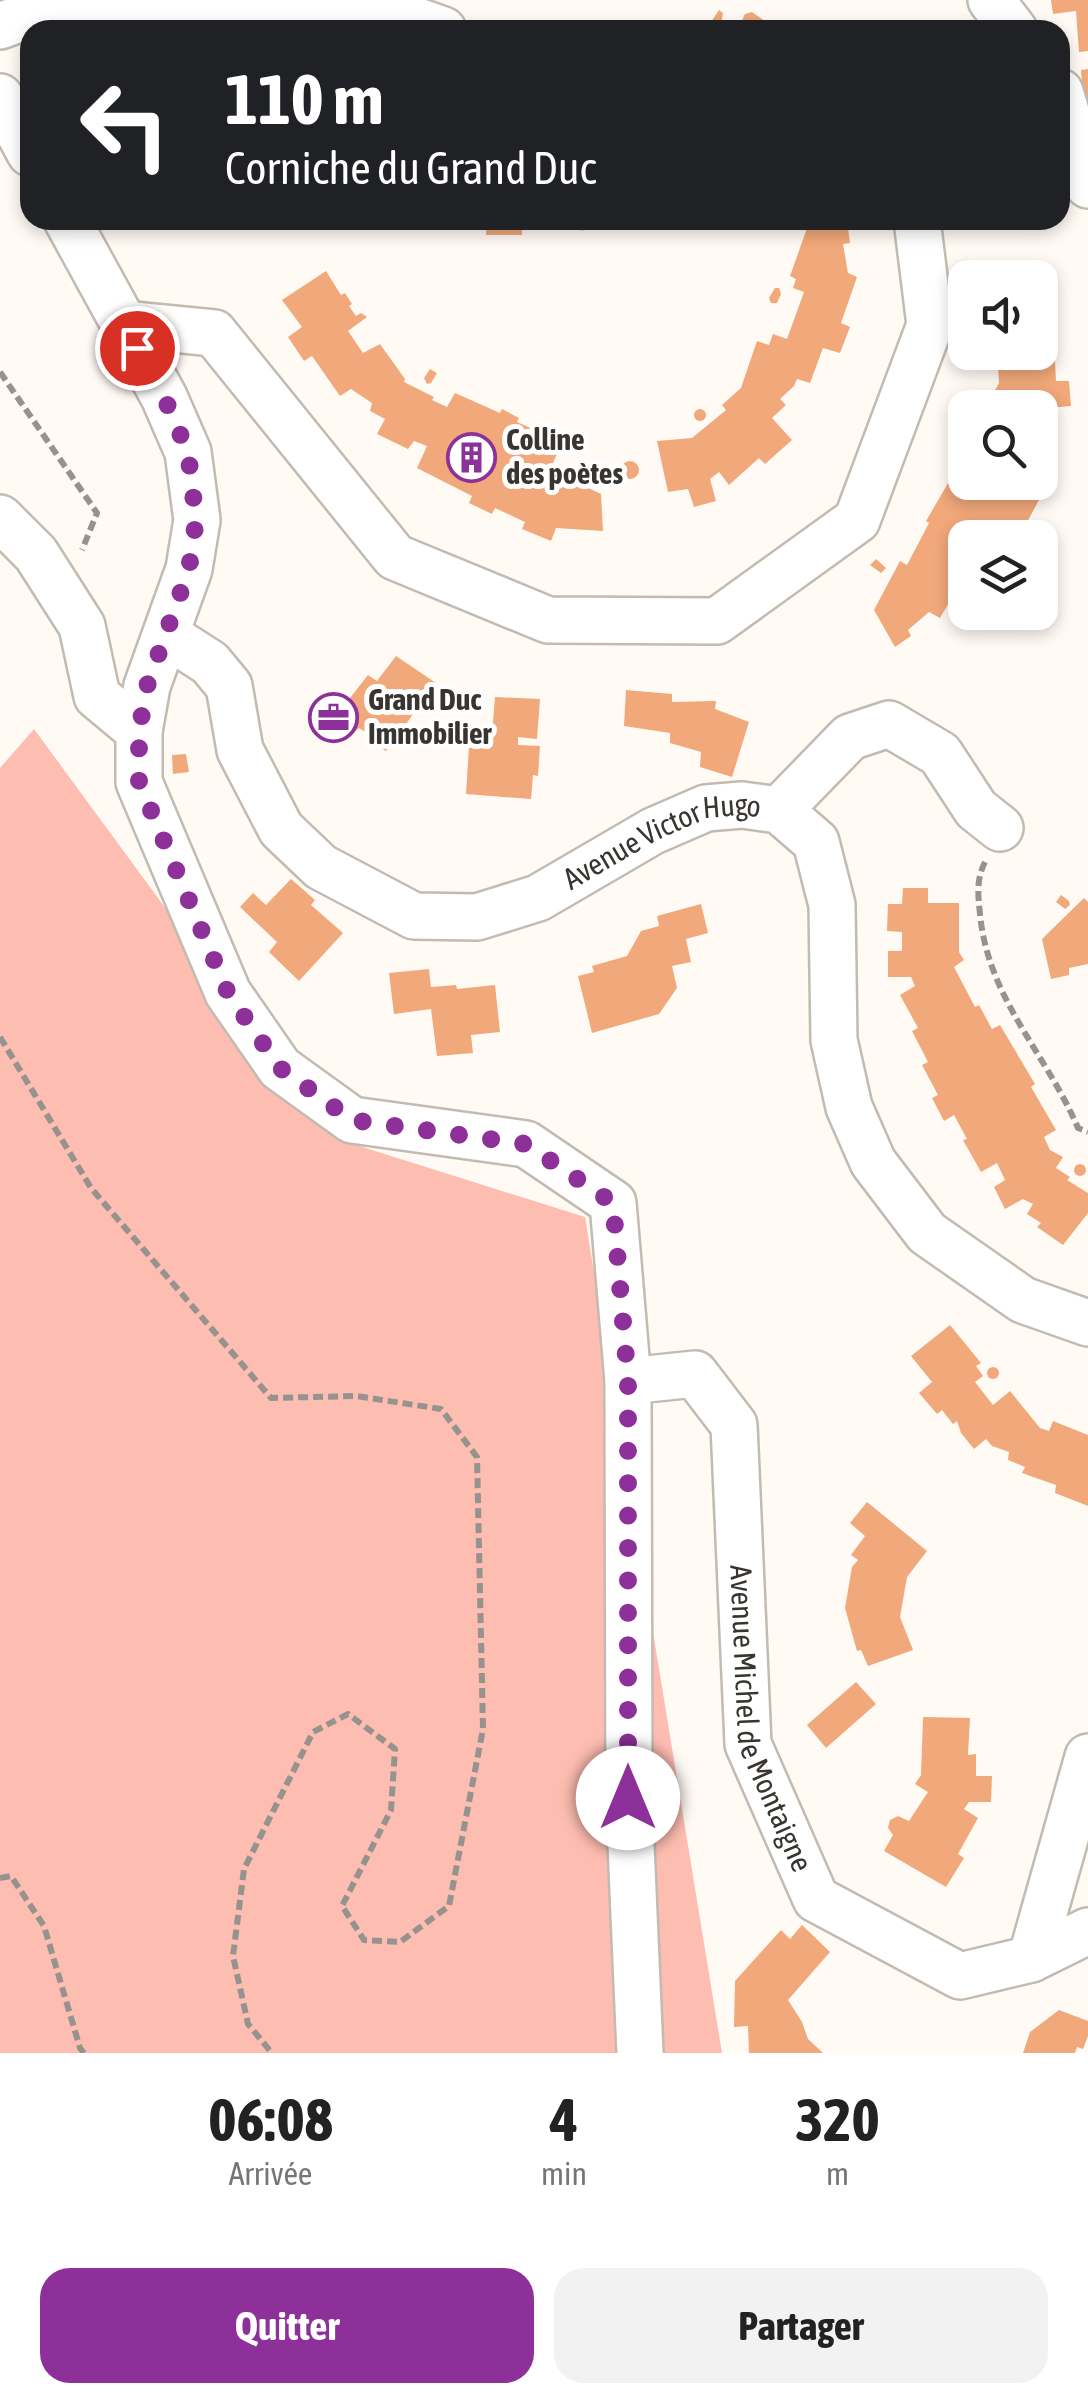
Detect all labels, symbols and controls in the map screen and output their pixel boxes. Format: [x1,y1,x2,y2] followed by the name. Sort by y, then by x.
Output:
[225,59,384,139] text: 110 m
[60,60,190,190] icon: left
[225,142,596,194] text: Corniche du Grand Duc
[948,260,1058,630] map controls
[948,260,1058,370] button: sound
[95,306,180,391] pin
[110,321,165,376] icon: arrive
[948,390,1058,500] button: search
[506,422,623,490] place label: Colline des poètes
[445,431,497,483] building icon: Colline des poètes
[948,520,1058,630] button: layers
[368,682,493,750] place label: Grand Duc Immobilier
[307,691,359,743] office icon: Grand Duc Immobilier
[557,787,763,896] street label: Avenue Victor Hugo
[724,1564,820,1876] street label: Avenue Michel de Montaigne
[576,1746,680,1850] position arrow
[208,2085,333,2154] text: 06:08
[550,2085,578,2154] text: 4
[795,2085,880,2154] text: 320
[229,2155,312,2192] text: Arrivée
[541,2155,587,2192] text: min
[826,2155,849,2192] text: m
[40,2268,534,2383] button: Quitter
[554,2268,1048,2383] button: Partager

